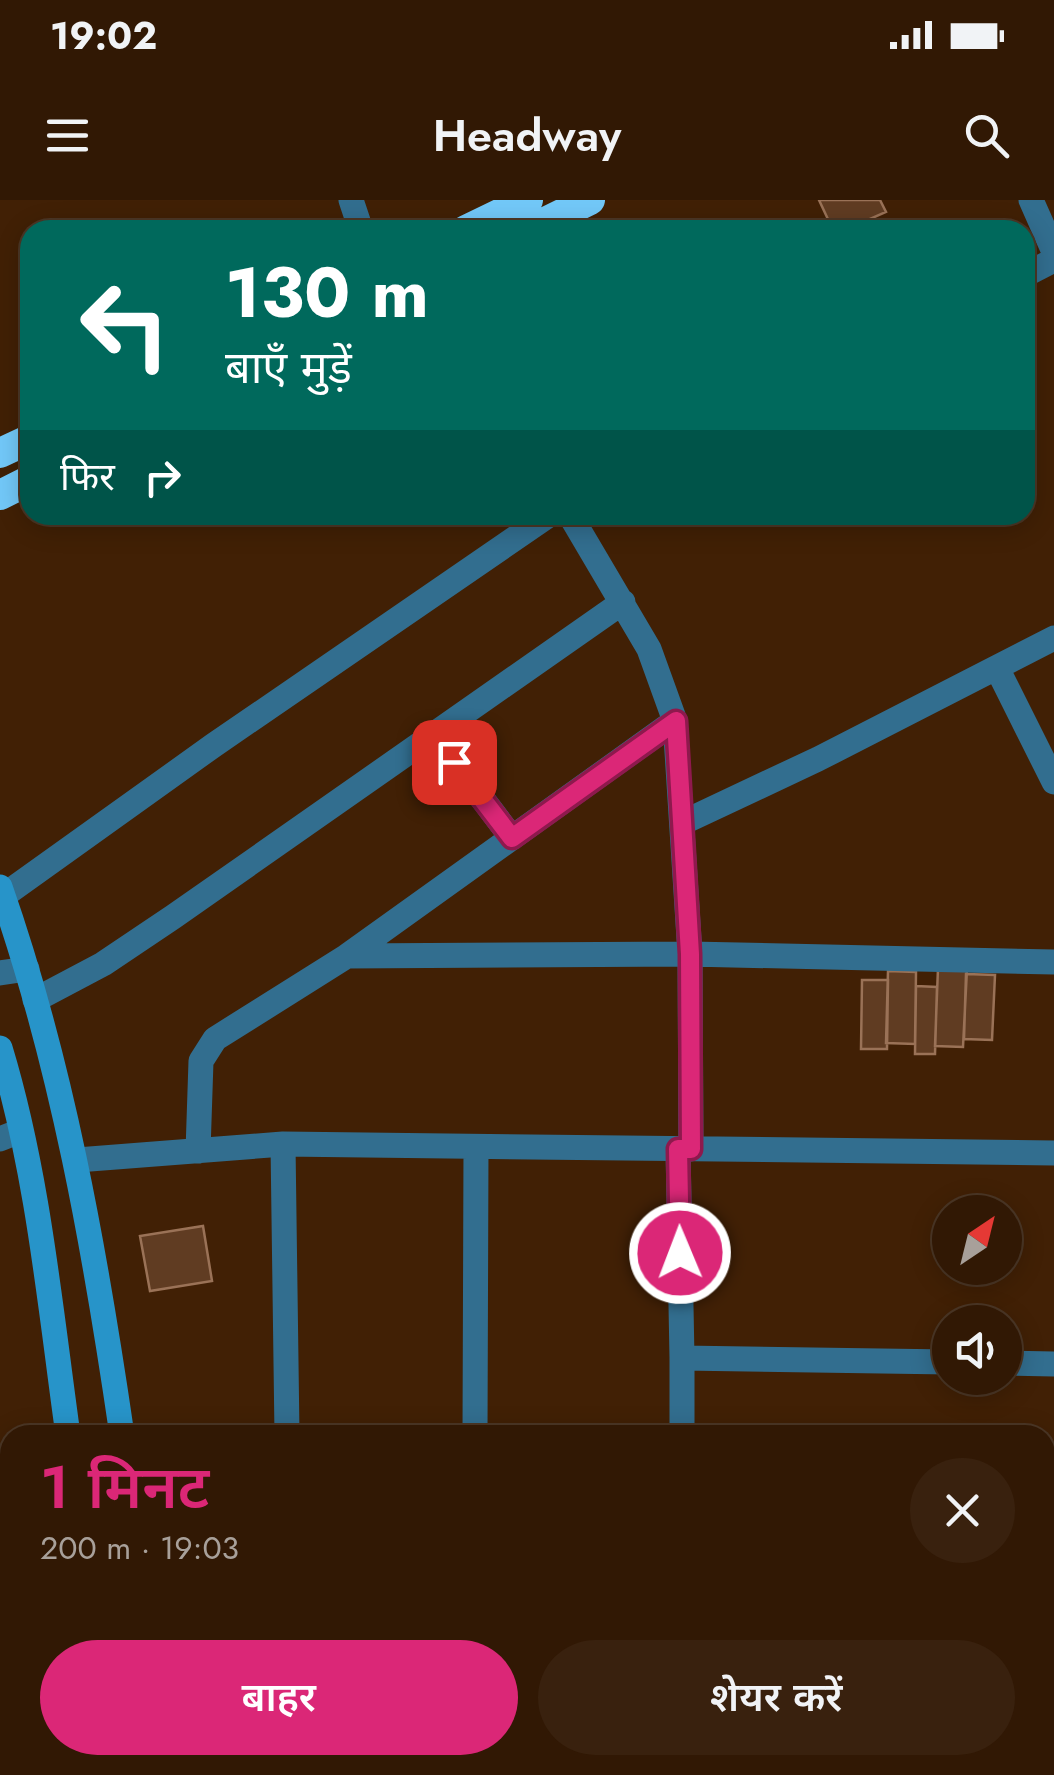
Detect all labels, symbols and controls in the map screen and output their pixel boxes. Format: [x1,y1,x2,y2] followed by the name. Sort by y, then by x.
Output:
[50,8,157,63] text: 19:02
[433,103,621,168] text: Headway
[40,108,95,163] icon: menu
[959,108,1014,163] icon: search
[225,242,429,343] text: 130 m
[60,260,190,390] icon: left
[225,335,352,400] text: बाएँ मुड़ें
[60,449,115,504] text: फिर
[135,450,190,505] icon: right
[412,720,497,805] pin
[427,735,482,790] icon: arrive
[932,1195,1022,1285] north arrow
[932,1195,1022,1395] map controls
[628,1201,732,1305] position arrow
[932,1305,1022,1395] button: sound
[40,1444,209,1531] text: 1 मिनट
[910,1458,1015,1563] button: close
[40,1525,239,1571] text: 200 m · 19:03
[40,1640,518,1755] button: बाहर
[538,1640,1015,1755] button: शेयर करें

